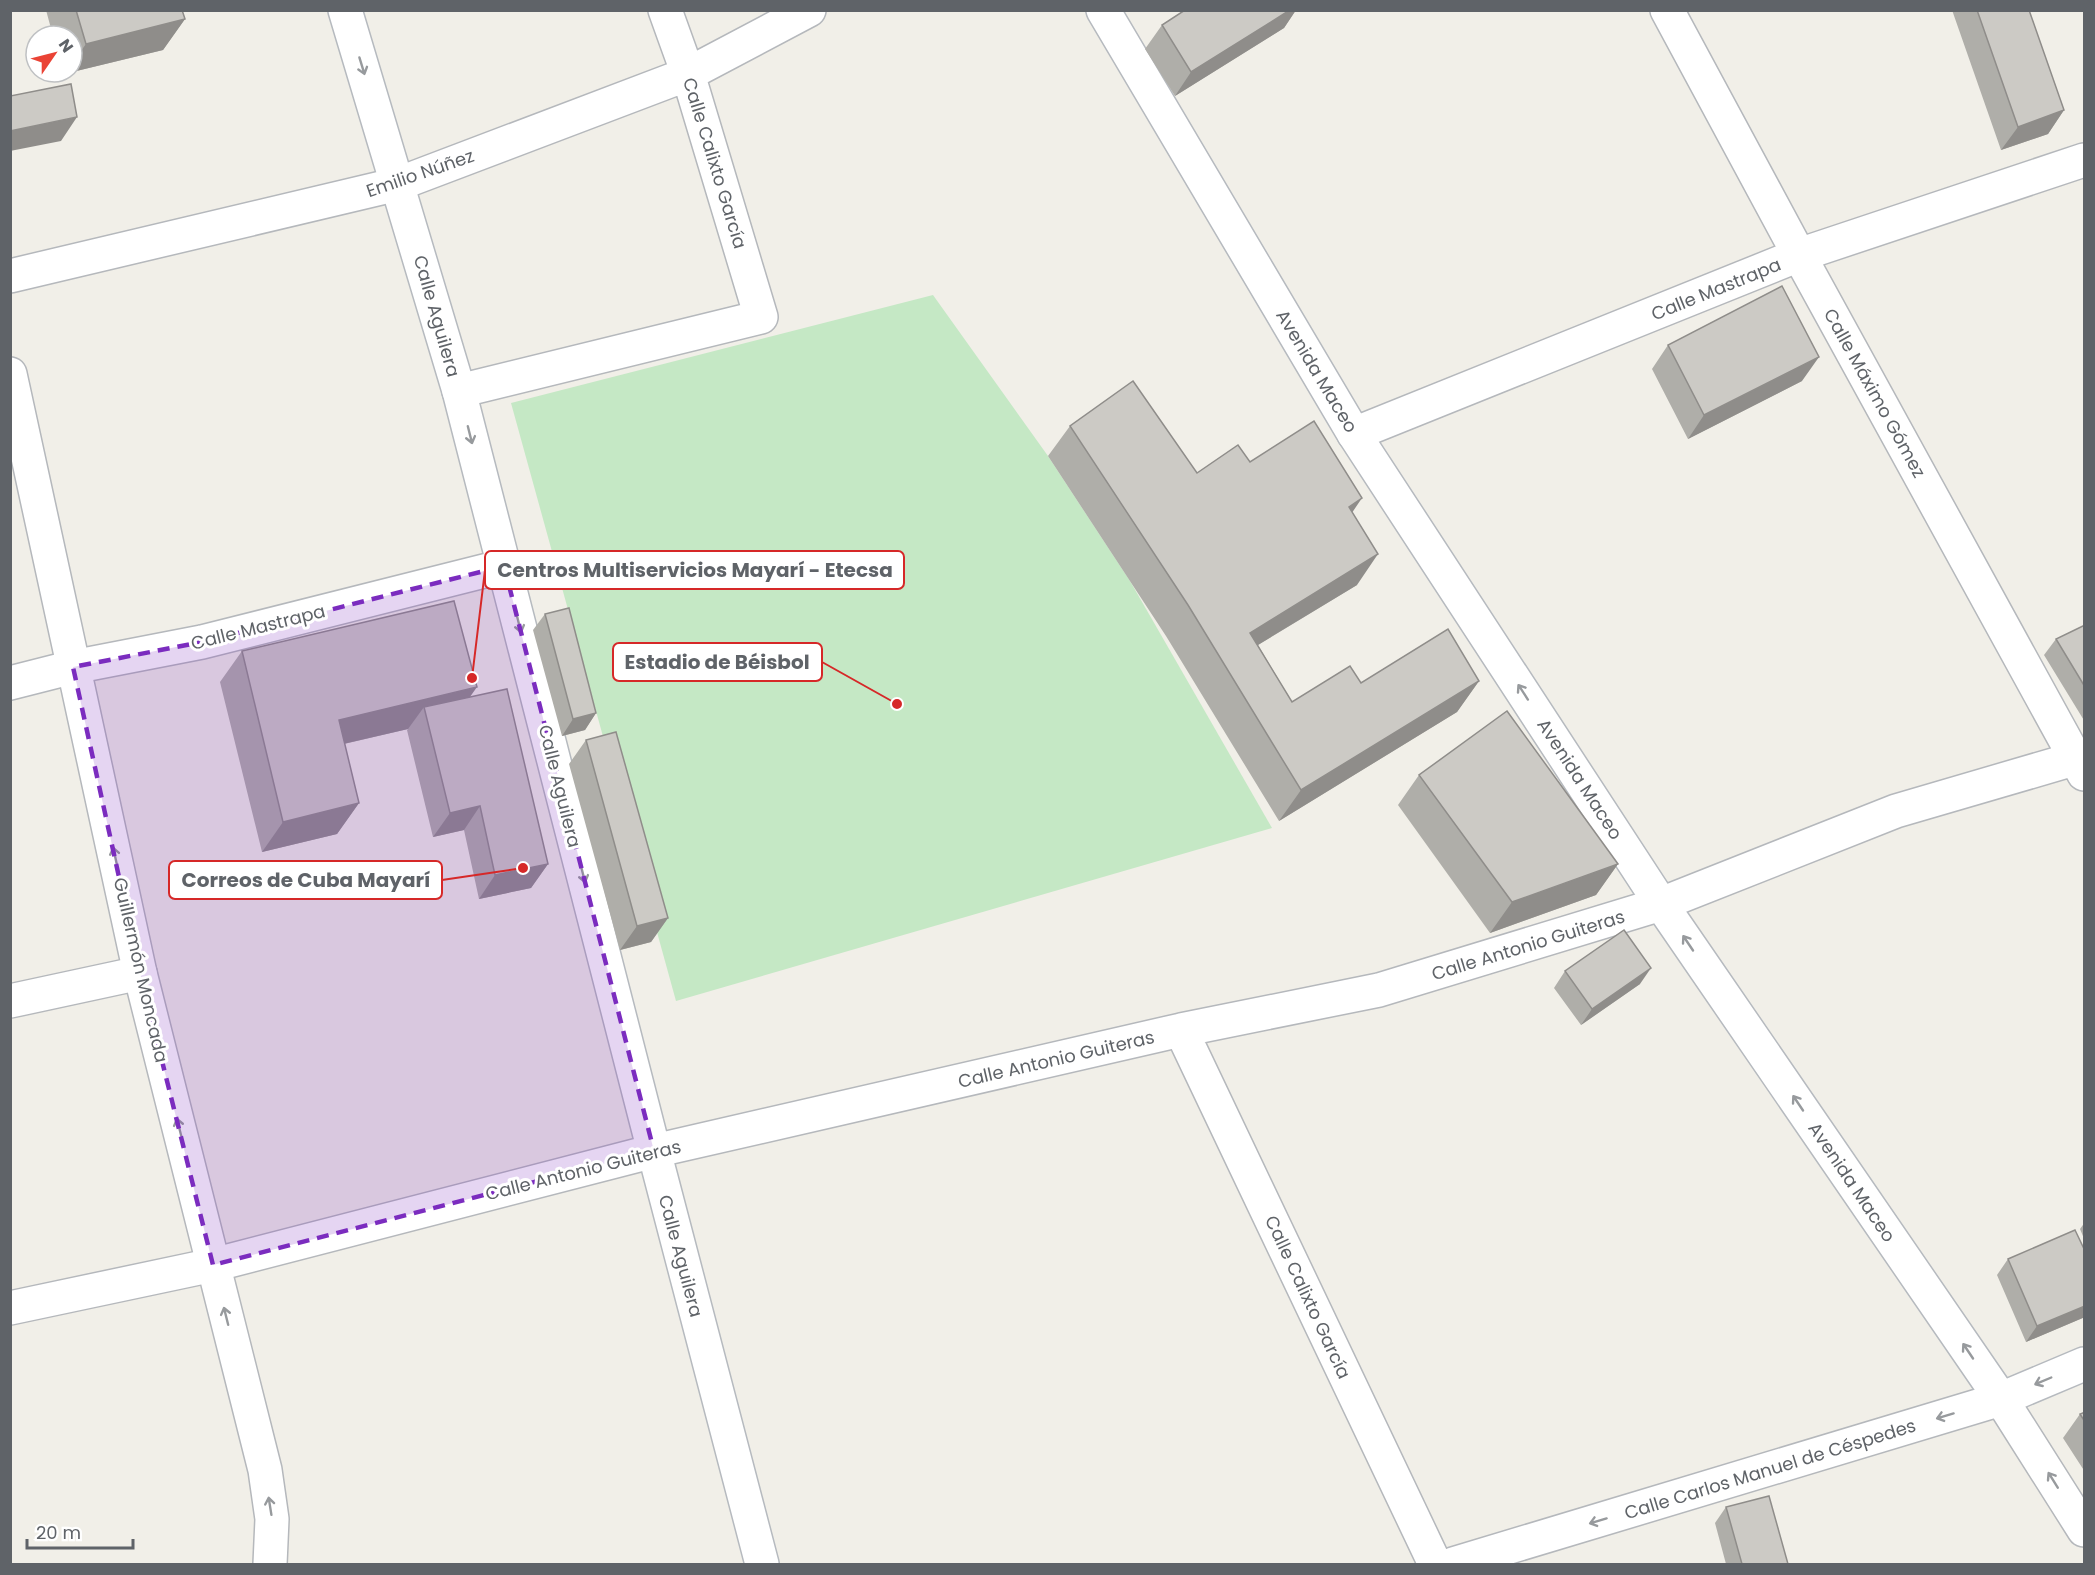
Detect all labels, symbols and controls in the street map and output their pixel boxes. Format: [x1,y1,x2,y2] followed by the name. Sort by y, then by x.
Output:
[24,24,84,84] north arrow
[53,34,79,57] text: N
[357,56,368,75] one-way arrow
[677,74,753,252] street label: Calle Calixto García
[363,143,477,203] street label: Emilio Núñez
[408,252,466,380] street label: Calle Aguilera
[1647,252,1785,326] street label: Calle Mastrapa
[1818,304,1932,482] street label: Calle Máximo Gómez
[1270,305,1364,437] street label: Avenida Maceo
[465,425,477,444] one-way arrow
[485,551,904,589] callout: Centros Multiservicios Mayarí - Etecsa
[497,556,893,584] text: Centros Multiservicios Mayarí - Etecsa
[188,598,328,656] street label: Calle Mastrapa
[514,614,525,633] one-way arrow
[613,643,822,681] callout: Estadio de Béisbol
[624,648,810,676] text: Estadio de Béisbol
[1517,684,1529,701] one-way arrow
[1531,714,1629,844] street label: Avenida Maceo
[533,722,587,850] street label: Calle Aguilera
[108,847,120,866] one-way arrow
[169,861,442,899] callout: Correos de Cuba Mayarí
[577,864,589,883] one-way arrow
[182,866,430,894] text: Correos de Cuba Mayarí
[108,875,174,1065] street label: Guillermón Moncada
[1428,904,1628,986] street label: Calle Antonio Guiteras
[1682,935,1694,951] one-way arrow
[955,1024,1157,1094] street label: Calle Antonio Guiteras
[1792,1096,1804,1112] one-way arrow
[1803,1117,1901,1247] street label: Avenida Maceo
[173,1118,184,1137] one-way arrow
[483,1134,683,1206] street label: Calle Antonio Guiteras
[653,1192,709,1320] street label: Calle Aguilera
[1259,1211,1357,1383] street label: Calle Calixto García
[220,1307,232,1326] one-way arrow
[1962,1343,1974,1359] one-way arrow
[2034,1376,2053,1387] one-way arrow
[1936,1411,1955,1422] one-way arrow
[1621,1413,1919,1525] street label: Calle Carlos Manuel de Céspedes
[2047,1472,2060,1489] one-way arrow
[265,1497,276,1517] one-way arrow
[27,1512,134,1550] scale bar
[1589,1516,1608,1527] one-way arrow
[36,1520,81,1545] text: 20 m

